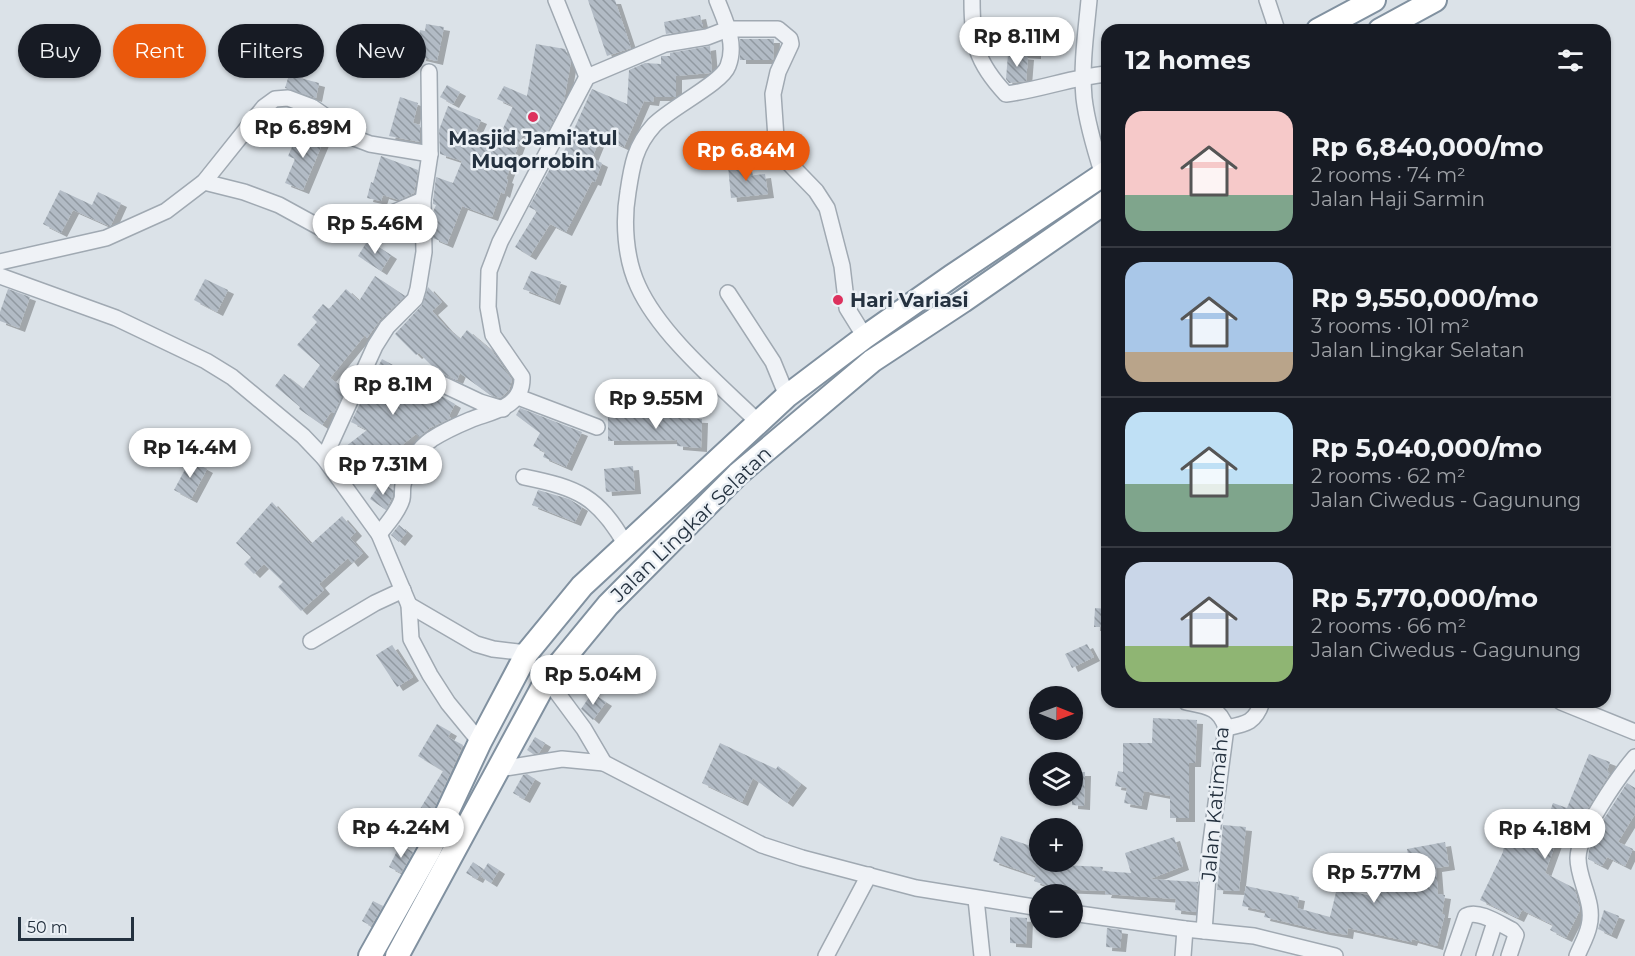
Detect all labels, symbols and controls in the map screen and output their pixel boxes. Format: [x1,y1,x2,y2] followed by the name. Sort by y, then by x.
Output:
[955,17,1079,68] pin: Rp 8.11M
[18,24,101,78] chip: Buy
[113,24,206,78] chip: Rent
[218,24,324,78] chip: Filters
[336,24,426,78] chip: New
[973,24,1061,48] text: Rp 8.11M
[1125,44,1251,76] text: 12 homes
[1554,44,1587,77] icon: filters
[241,108,365,159] pin: Rp 6.89M
[526,110,540,124] marker: Masjid Jami'atul Muqorrobin
[254,115,352,139] text: Rp 6.89M
[448,126,618,173] place label: Masjid Jami'atul Muqorrobin
[684,131,808,182] pin: Rp 6.84M
[1311,131,1544,163] text: Rp 6,840,000/mo
[1173,135,1245,207] icon: home
[697,138,795,162] text: Rp 6.84M
[1311,163,1466,187] text: 2 rooms · 74 m²
[1311,187,1485,211] text: Jalan Haji Sarmin
[313,204,437,255] pin: Rp 5.46M
[327,211,423,235] text: Rp 5.46M
[1311,282,1538,314] text: Rp 9,550,000/mo
[1173,286,1245,358] icon: home
[850,288,968,312] place label: Hari Variasi
[831,293,845,307] marker: Hari Variasi
[1311,314,1470,338] text: 3 rooms · 101 m²
[1311,338,1525,362] text: Jalan Lingkar Selatan
[338,365,448,416] pin: Rp 8.1M
[353,372,433,396] text: Rp 8.1M
[594,379,718,430] pin: Rp 9.55M
[609,386,703,410] text: Rp 9.55M
[128,428,252,479] pin: Rp 14.4M
[1311,432,1542,464] text: Rp 5,040,000/mo
[143,435,237,459] text: Rp 14.4M
[1173,436,1245,508] icon: home
[605,441,776,608] street label: Jalan Lingkar Selatan
[321,445,445,496] pin: Rp 7.31M
[338,452,428,476] text: Rp 7.31M
[1311,464,1466,488] text: 2 rooms · 62 m²
[1311,488,1581,512] text: Jalan Ciwedus - Gagunung
[1311,582,1538,614] text: Rp 5,770,000/mo
[1173,586,1245,658] icon: home
[1311,614,1466,638] text: 2 rooms · 66 m²
[1311,638,1581,662] text: Jalan Ciwedus - Gagunung
[531,655,655,706] pin: Rp 5.04M
[544,662,642,686] text: Rp 5.04M
[1029,686,1083,740] north arrow
[1029,686,1083,938] map controls
[1196,726,1234,883] street label: Jalan Katimaha
[1029,752,1083,806] button: layers
[339,808,463,859] pin: Rp 4.24M
[1483,809,1607,860] pin: Rp 4.18M
[352,815,450,839] text: Rp 4.24M
[1498,816,1592,840] text: Rp 4.18M
[1029,818,1083,872] button: +
[1312,853,1436,904] pin: Rp 5.77M
[1327,860,1421,884] text: Rp 5.77M
[1029,884,1083,938] button: −
[18,914,134,942] scale bar
[27,918,68,937] text: 50 m

